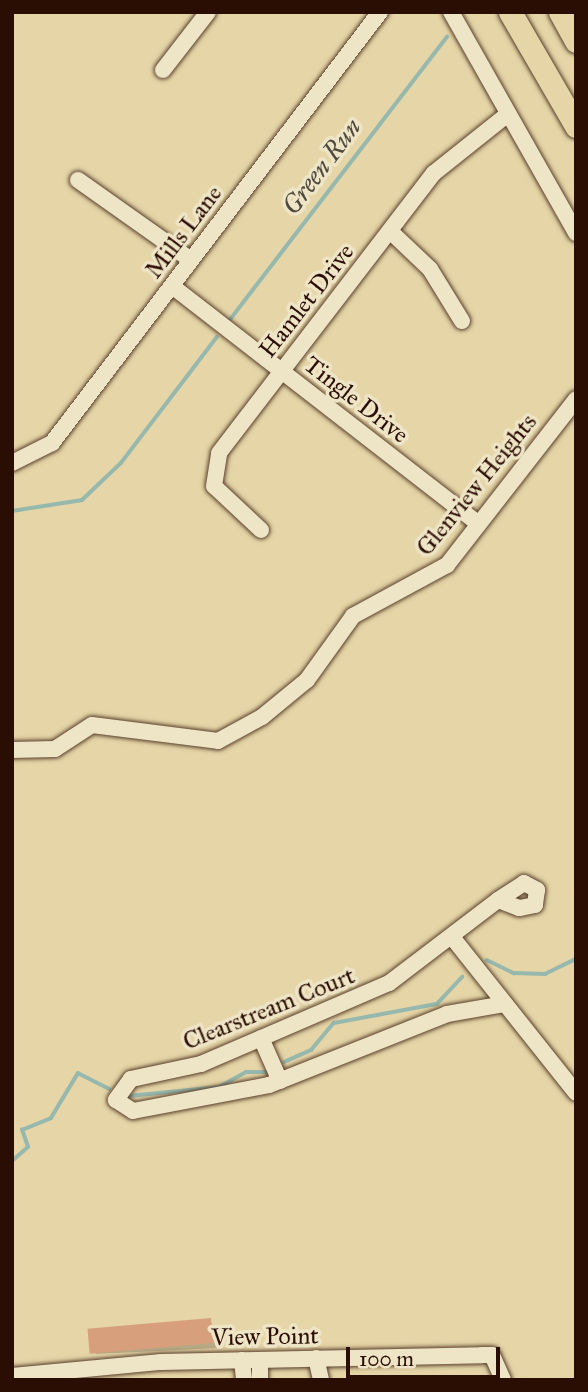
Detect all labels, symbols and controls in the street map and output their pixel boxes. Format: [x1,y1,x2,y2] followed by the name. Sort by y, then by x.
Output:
[276,113,368,221] water label: Green Run
[140,180,228,284] street label: Mills Lane
[254,238,360,364] street label: Hamlet Drive
[298,350,414,450] street label: Tingle Drive
[411,408,543,562] street label: Glenview Heights
[179,961,359,1057] street label: Clearstream Court
[211,1322,319,1352] street label: View Point
[350,1332,504,1376] scale bar
[359,1346,414,1372] text: 100 m

